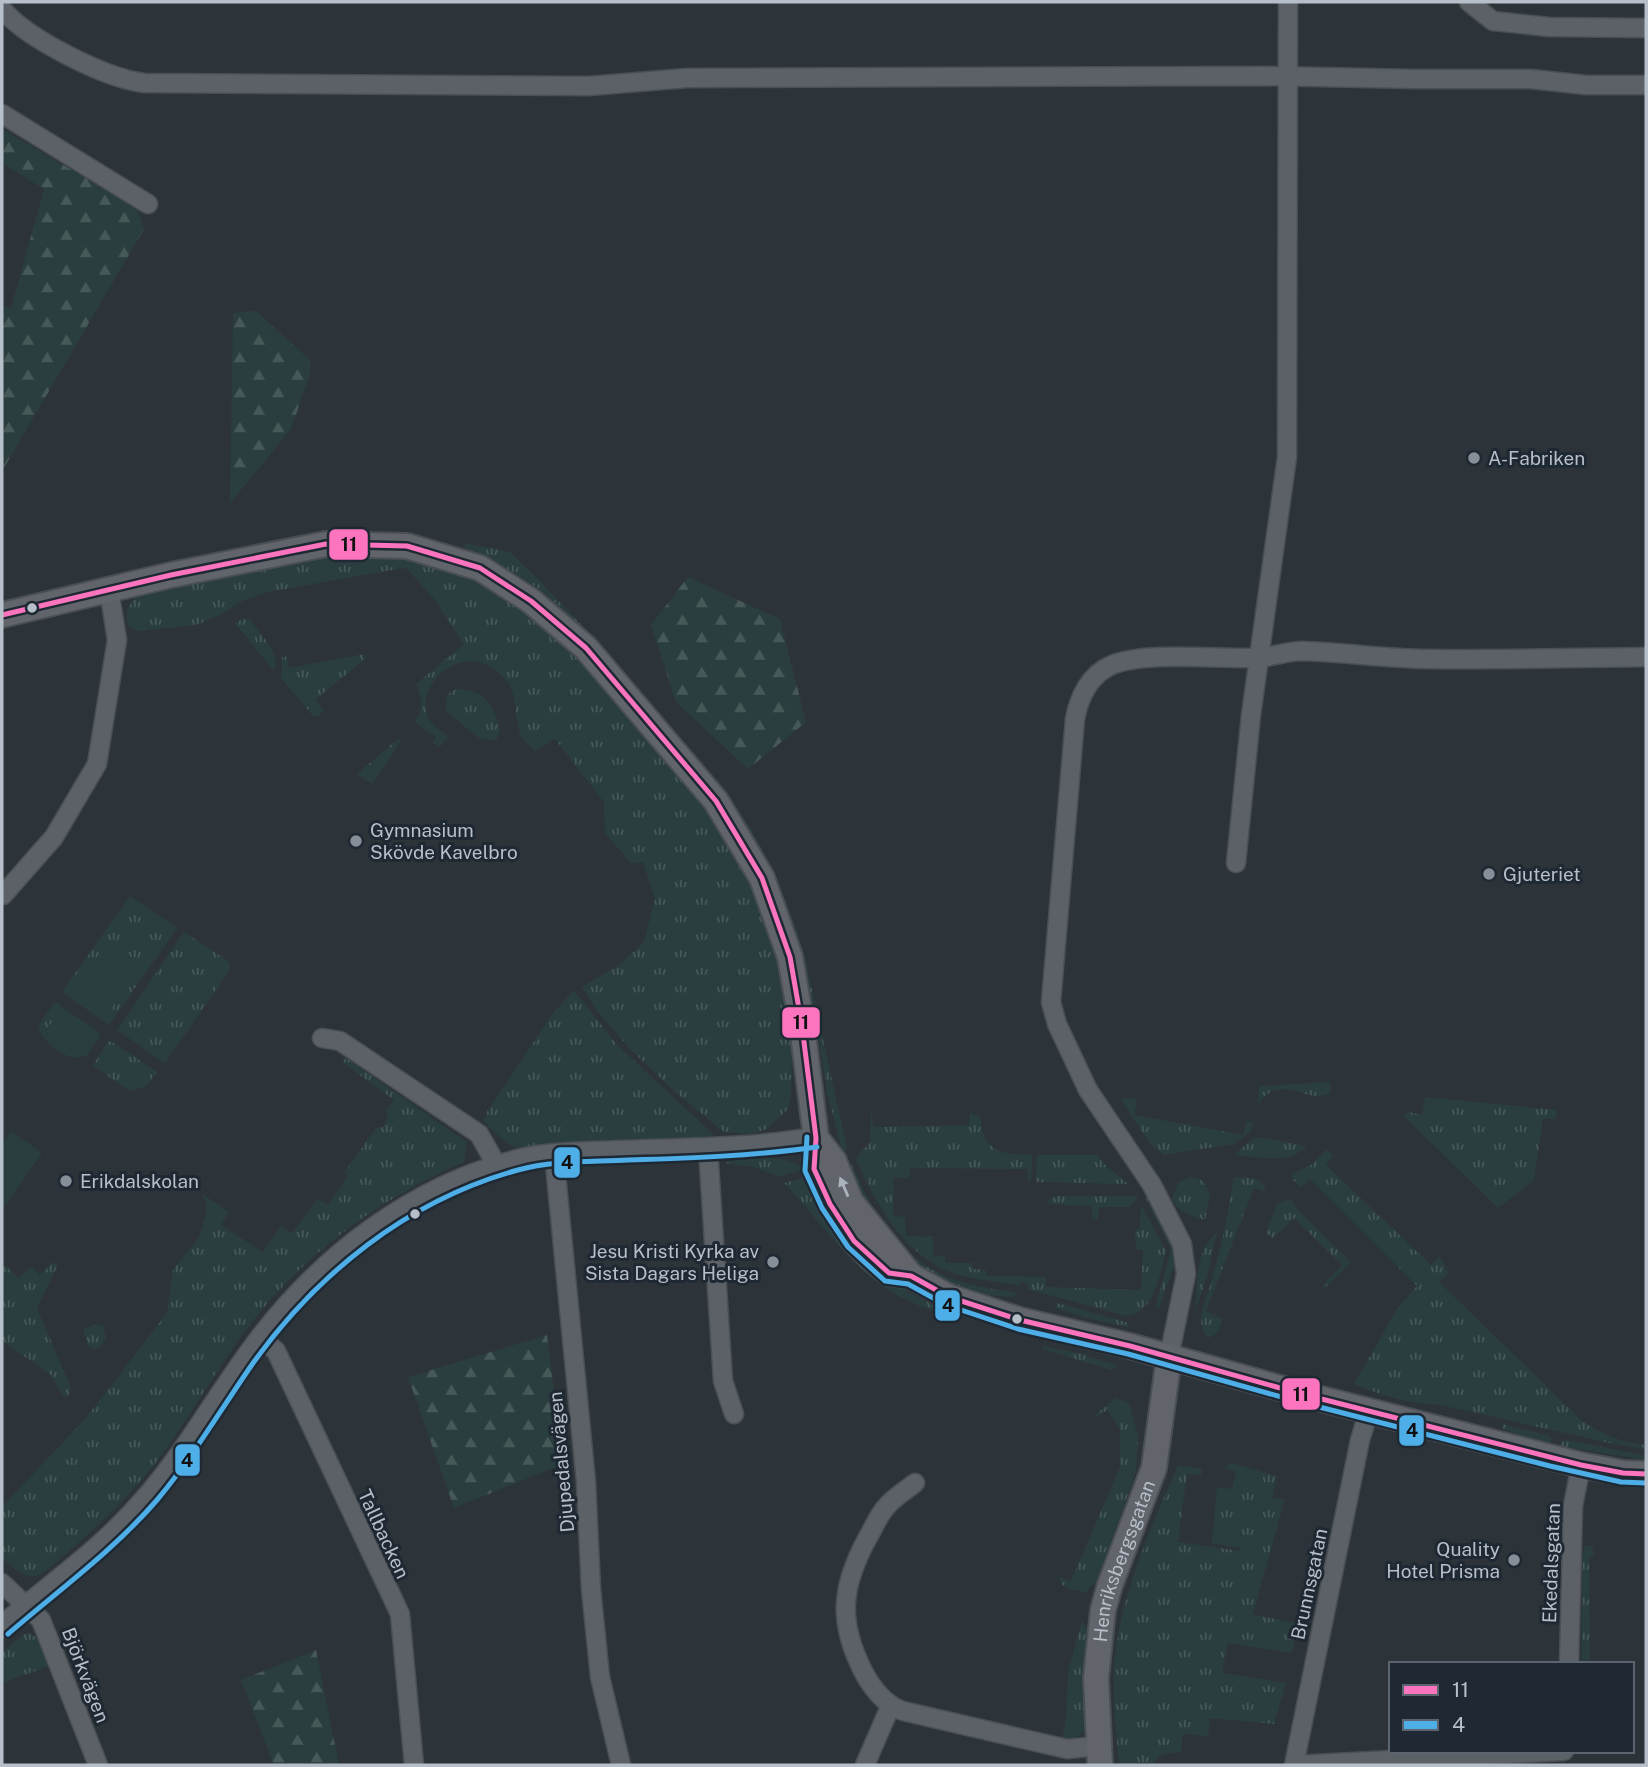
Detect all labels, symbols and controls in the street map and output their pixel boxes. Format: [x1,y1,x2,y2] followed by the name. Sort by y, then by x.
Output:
[1488,447,1585,469] place label: A-Fabriken
[1466,450,1482,466] marker: A-Fabriken
[328,528,369,561] line badge: 11
[341,533,357,555] text: 11
[25,601,39,615] unlabelled marker
[370,819,518,863] place label: Gymnasium Skövde Kavelbro
[348,833,364,849] marker: Gymnasium Skövde Kavelbro
[1503,863,1581,885] place label: Gjuteriet
[1481,866,1497,882] marker: Gjuteriet
[781,1006,821,1039] line badge: 11
[793,1011,809,1033] text: 11
[553,1146,581,1179] line badge: 4
[561,1151,573,1173] text: 4
[80,1170,199,1192] place label: Erikdalskolan
[58,1173,74,1189] marker: Erikdalskolan
[839,1176,850,1197] one-way arrow
[408,1207,422,1221] unlabelled marker
[585,1240,759,1284] place label: Jesu Kristi Kyrka av Sista Dagars Heliga
[765,1254,781,1270] marker: Jesu Kristi Kyrka av Sista Dagars Heliga
[934,1289,961,1322] line badge: 4
[942,1294,954,1316] text: 4
[1010,1312,1024,1326] unlabelled marker
[1281,1377,1321,1411] line badge: 11
[1293,1383,1309,1405] text: 11
[544,1391,578,1533] street label: Djupedalsvägen
[1398,1414,1425,1447] line badge: 4
[1406,1419,1418,1441] text: 4
[174,1443,201,1477] line badge: 4
[181,1449,193,1471] text: 4
[1089,1477,1159,1643] street label: Henriksbergsgatan
[354,1486,414,1582] street label: Tallbacken
[1538,1503,1564,1623] street label: Ekedalsgatan
[1286,1526,1332,1642] street label: Brunnsgatan
[1386,1538,1500,1582] place label: Quality Hotel Prisma
[1506,1552,1522,1568] marker: Quality Hotel Prisma
[58,1624,114,1726] street label: Björkvägen
[1389,1662,1634,1753] legend
[1452,1677,1469,1702] text: 11
[1452,1712,1465,1737] text: 4

